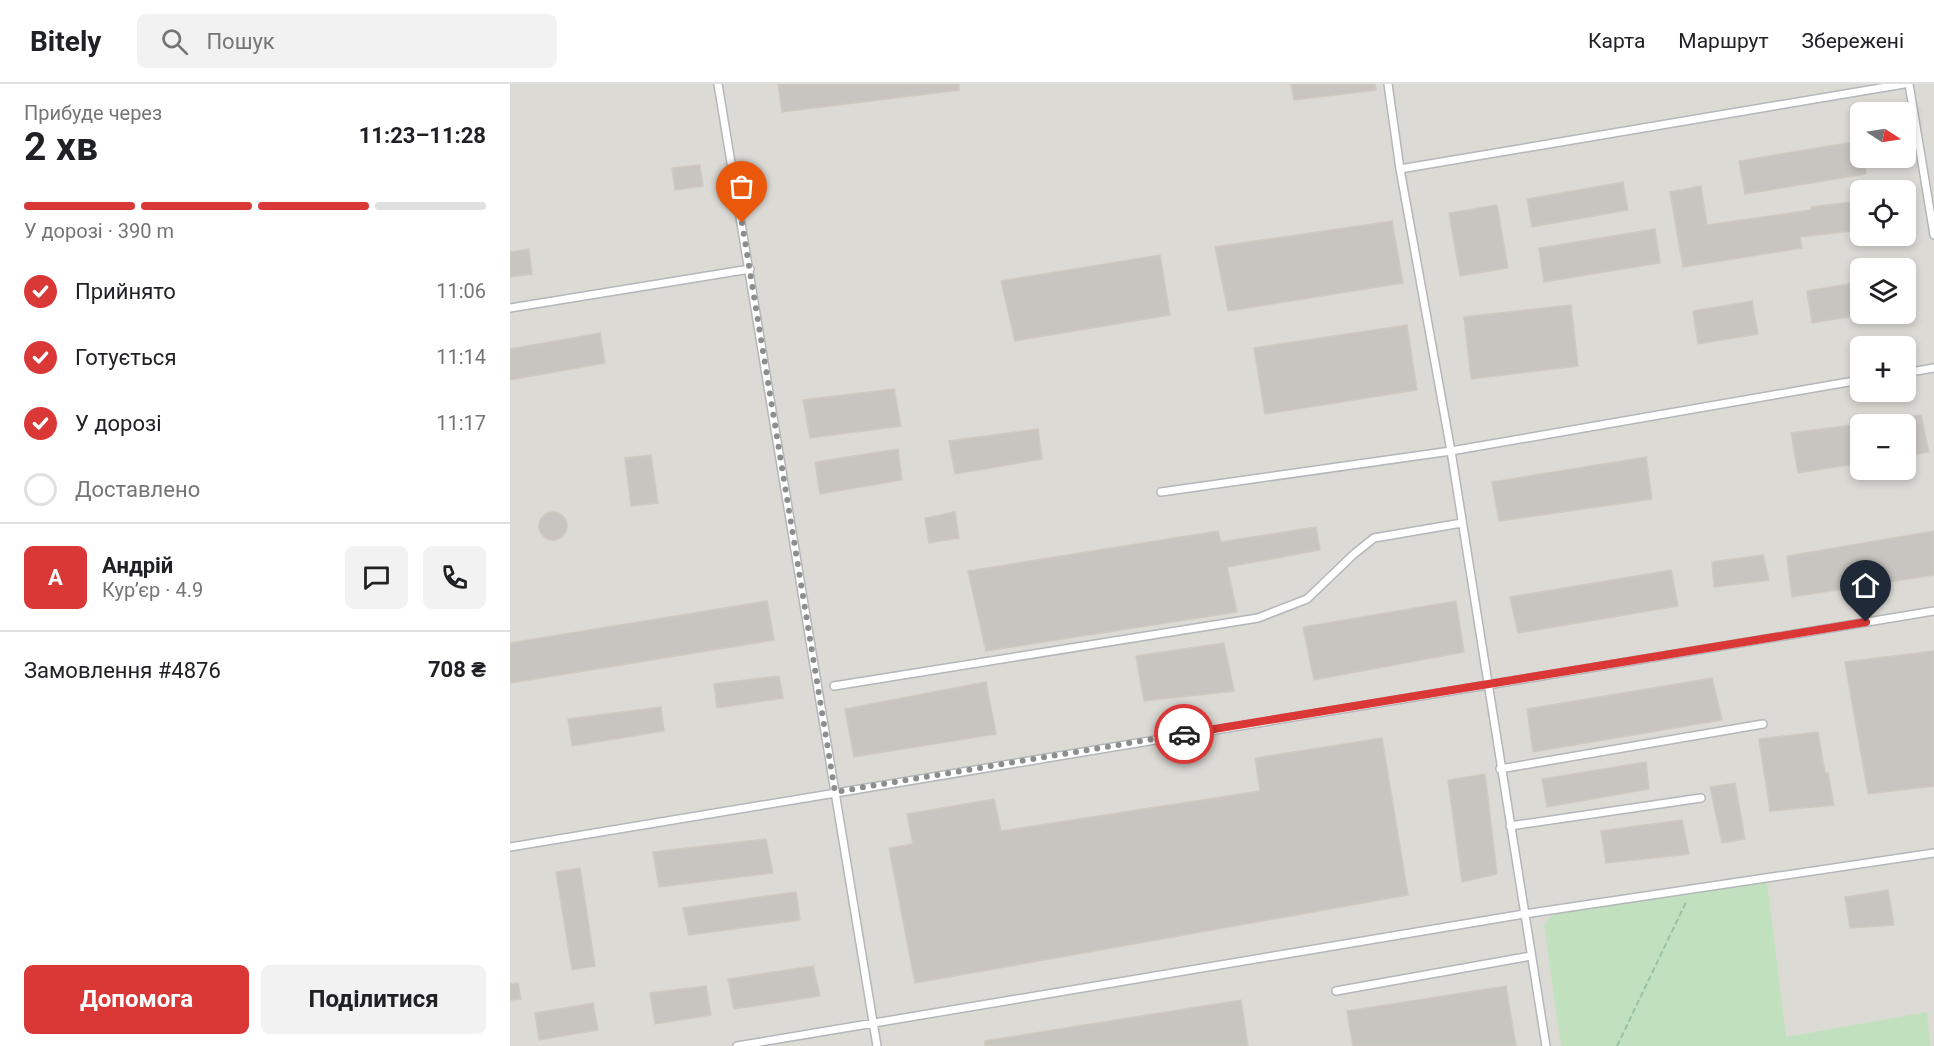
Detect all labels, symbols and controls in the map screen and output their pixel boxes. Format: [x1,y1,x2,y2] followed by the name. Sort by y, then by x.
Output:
[137,14,557,68] search box
[30,25,101,58] text: Bitely
[158,25,191,58] icon: search
[206,29,275,54] text: Пошук
[1588,29,1645,53] text: Карта
[1678,29,1769,53] text: Маршрут
[1802,29,1904,53] text: Збережені
[24,101,162,125] text: Прибуде через
[1850,102,1916,168] north arrow
[1850,102,1916,480] map controls
[359,123,486,148] text: 11:23–11:28
[24,124,98,170] text: 2 хв
[716,161,767,223] pin
[725,170,758,203] icon: bag
[1850,180,1916,246] button: locate
[24,219,174,243] text: У дорозі · 390 m
[1850,258,1916,324] button: layers
[24,275,57,308] icon: check
[75,279,176,304] text: Прийнято
[436,279,486,303] text: 11:06
[1850,336,1916,402] button: +
[24,341,57,374] icon: check
[75,345,176,370] text: Готується
[436,345,486,369] text: 11:14
[24,407,57,440] icon: check
[75,411,162,436] text: У дорозі
[436,411,486,435] text: 11:17
[1850,414,1916,480] button: −
[75,477,200,502] text: Доставлено
[345,546,408,609] button: chat
[423,546,486,609] button: phone
[102,553,173,578] text: Андрій
[1840,560,1891,622] pin
[48,565,63,590] text: А
[1849,569,1882,602] icon: home
[102,578,203,602] text: Кур’єр · 4.9
[428,657,486,682] text: 708 ₴
[24,658,221,683] text: Замовлення #4876
[1154,704,1214,764] courier
[1168,718,1201,751] icon: car
[24,965,249,1034] button: Допомога
[261,965,486,1034] button: Поділитися

